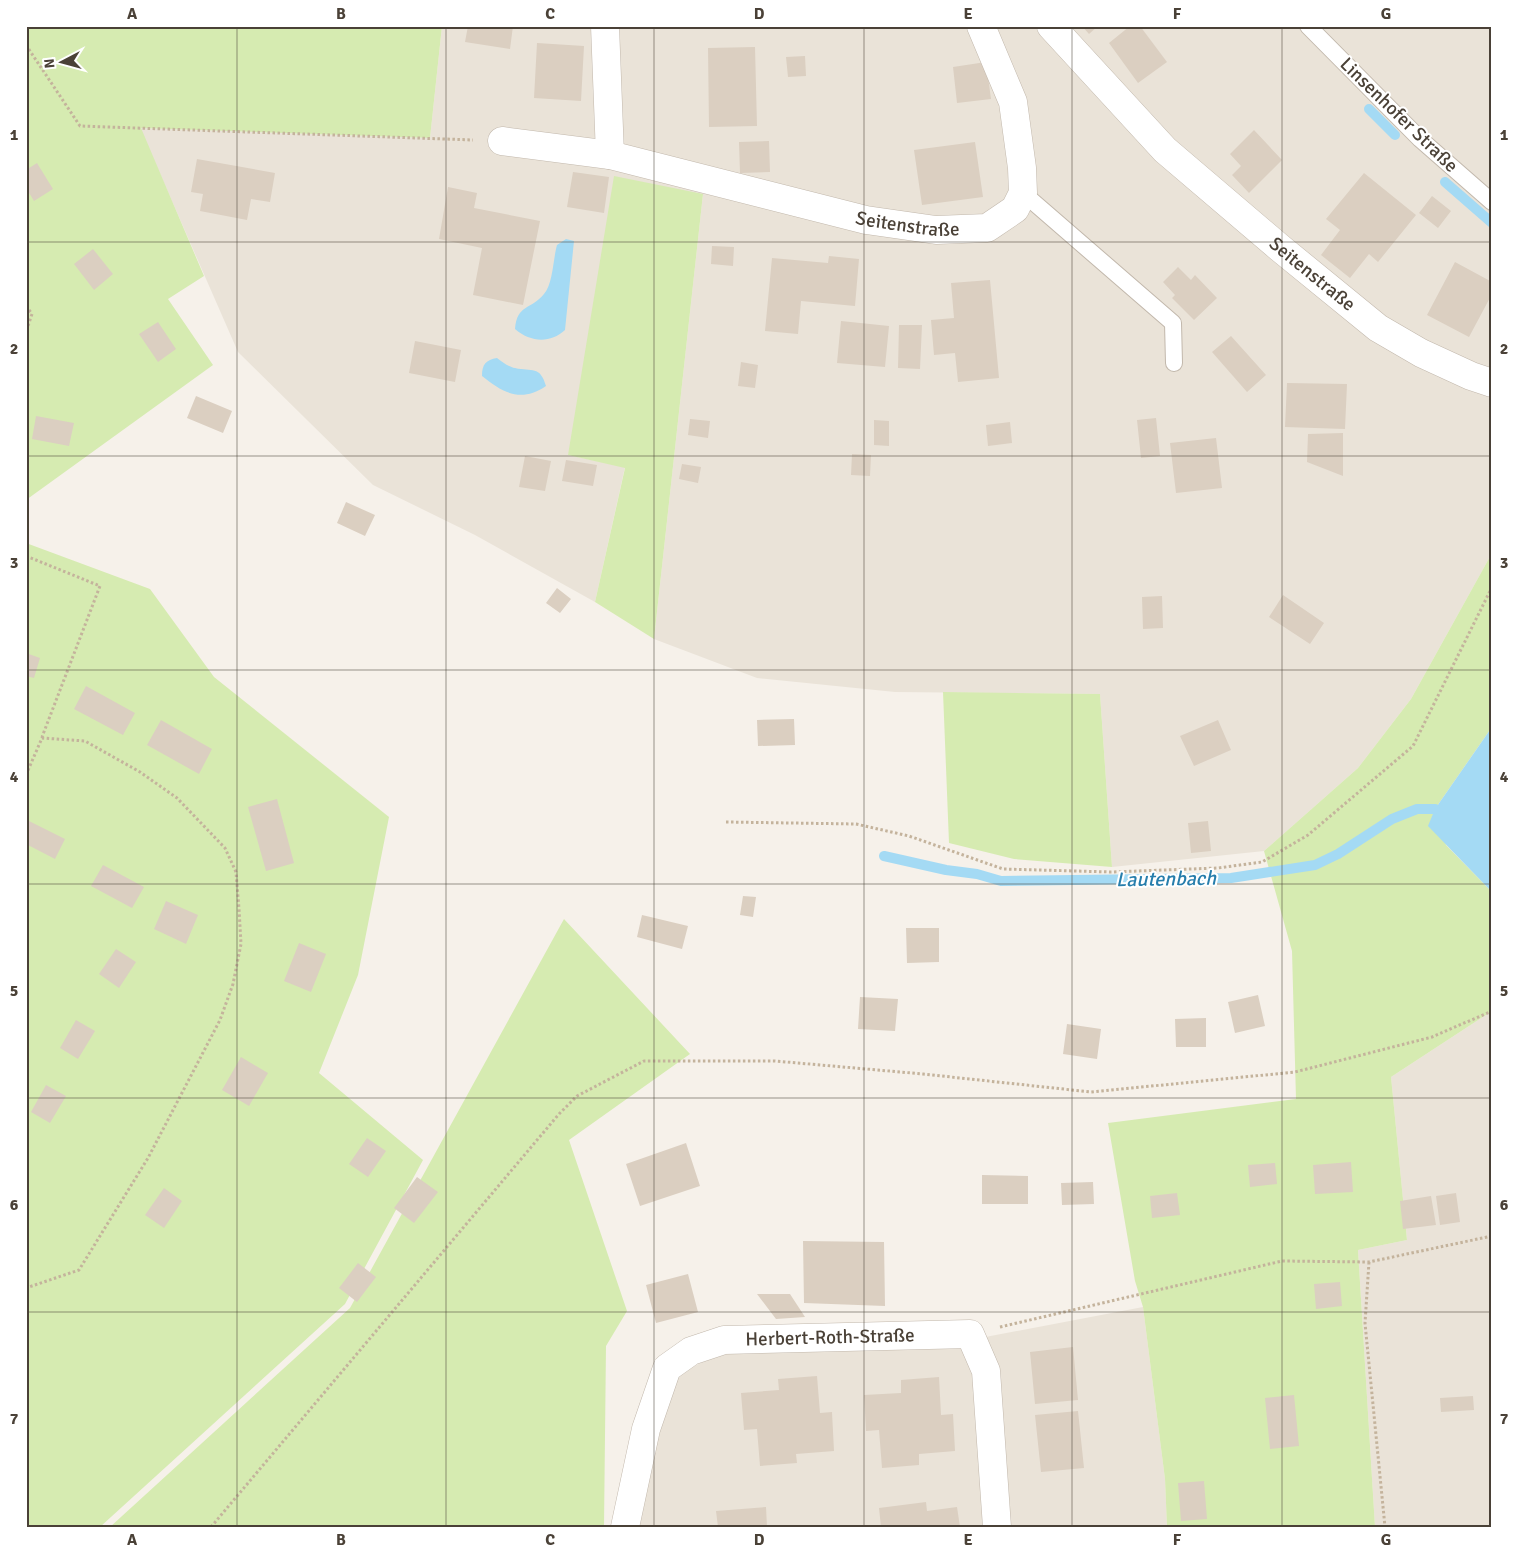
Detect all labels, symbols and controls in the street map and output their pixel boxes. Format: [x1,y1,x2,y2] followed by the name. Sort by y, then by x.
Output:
[127,4,138,24] text: A
[336,4,346,24] text: B
[545,4,555,24] text: C
[754,4,765,24] text: D
[963,4,973,24] text: E
[1173,4,1182,24] text: F
[1381,4,1391,24] text: G
[38,38,88,88] north arrow
[1335,52,1463,178] street label: Linsenhofer Straße
[41,58,59,69] text: N
[10,125,19,145] text: 1
[1500,125,1509,145] text: 1
[853,206,960,242] street label: Seitenstraße
[1264,232,1360,317] street label: Seitenstraße
[10,339,18,359] text: 2
[1500,339,1508,359] text: 2
[10,553,18,573] text: 3
[1500,553,1508,573] text: 3
[10,767,19,787] text: 4
[1500,767,1509,787] text: 4
[1116,866,1217,892] water label: Lautenbach
[10,981,18,1001] text: 5
[1500,981,1508,1001] text: 5
[10,1195,19,1215] text: 6
[1500,1195,1509,1215] text: 6
[745,1323,915,1351] street label: Herbert-Roth-Straße
[10,1409,19,1429] text: 7
[1500,1409,1509,1429] text: 7
[127,1530,138,1550] text: A
[336,1530,346,1550] text: B
[545,1530,555,1550] text: C
[754,1530,765,1550] text: D
[963,1530,973,1550] text: E
[1173,1530,1182,1550] text: F
[1381,1530,1391,1550] text: G

